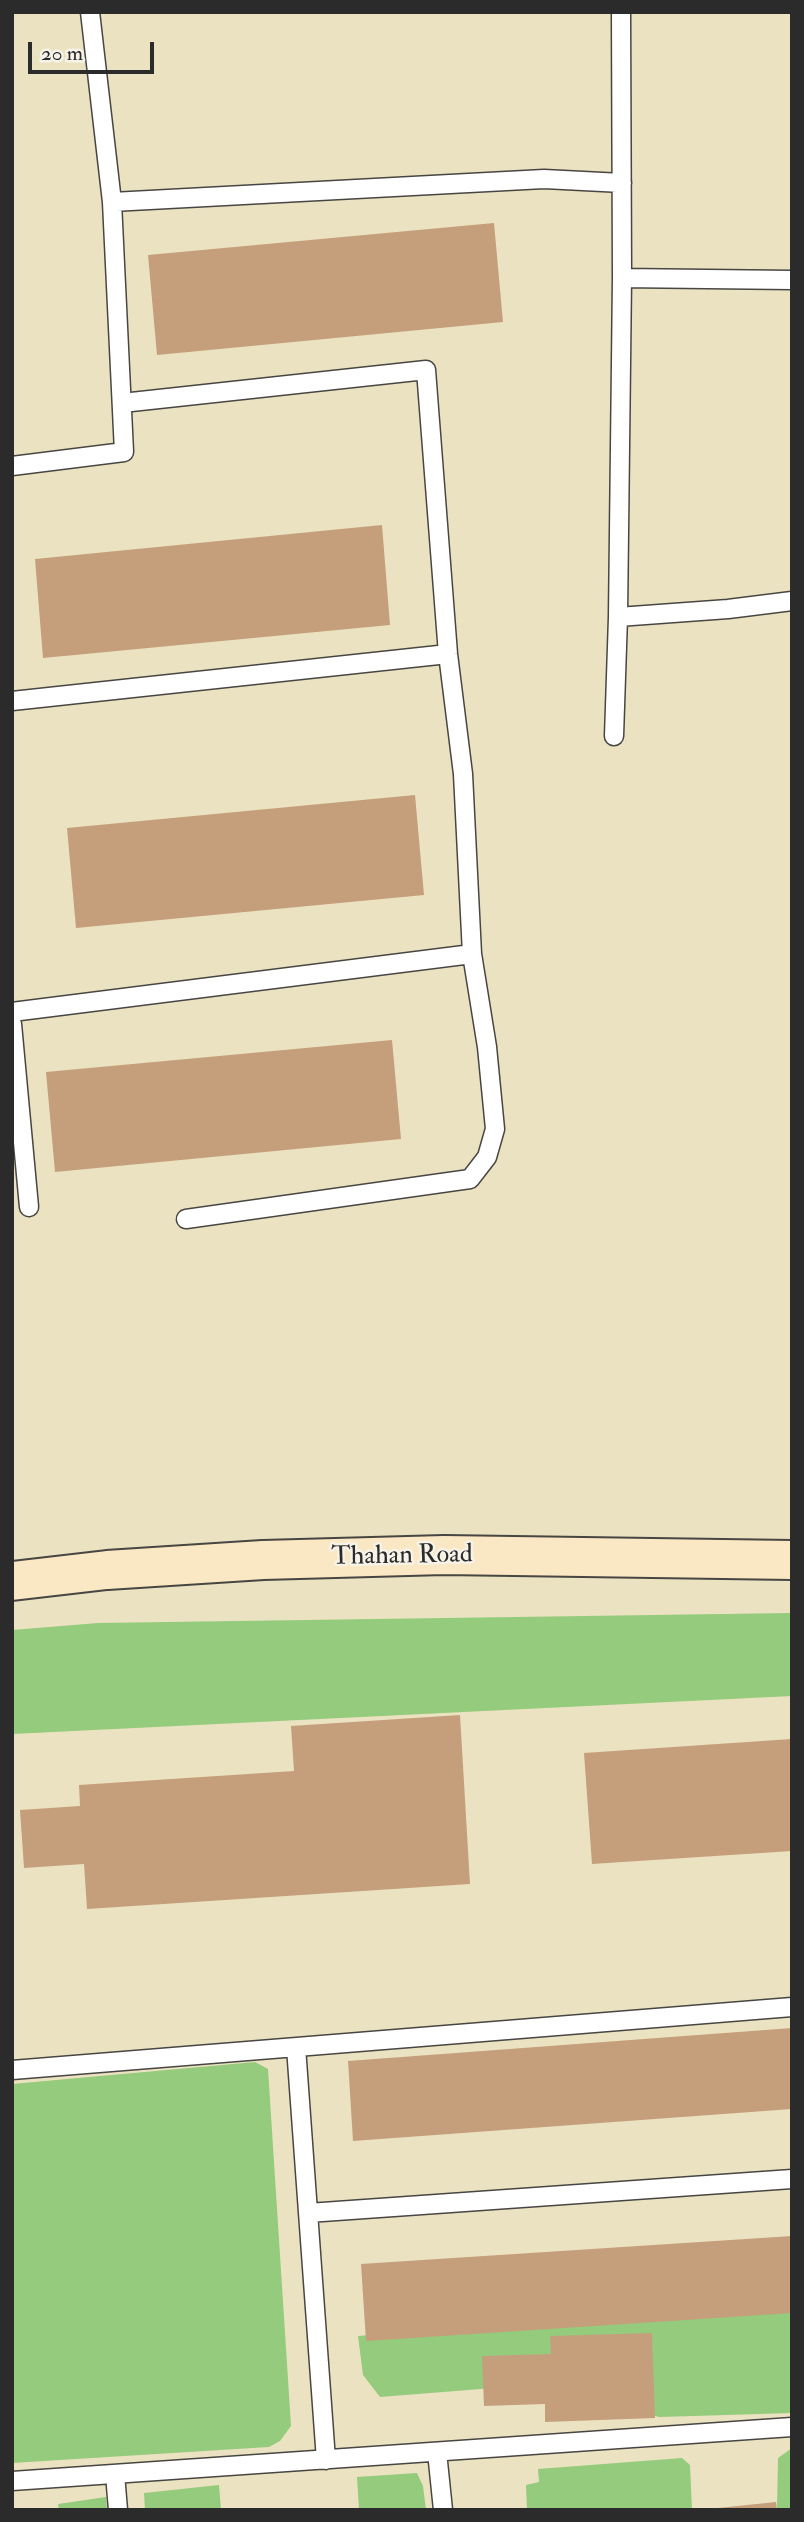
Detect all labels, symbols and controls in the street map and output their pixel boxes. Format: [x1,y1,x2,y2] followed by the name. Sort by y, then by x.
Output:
[32,28,158,72] scale bar
[41,40,83,67] text: 20 m
[331,1540,473,1574] street label: Thahan Road

